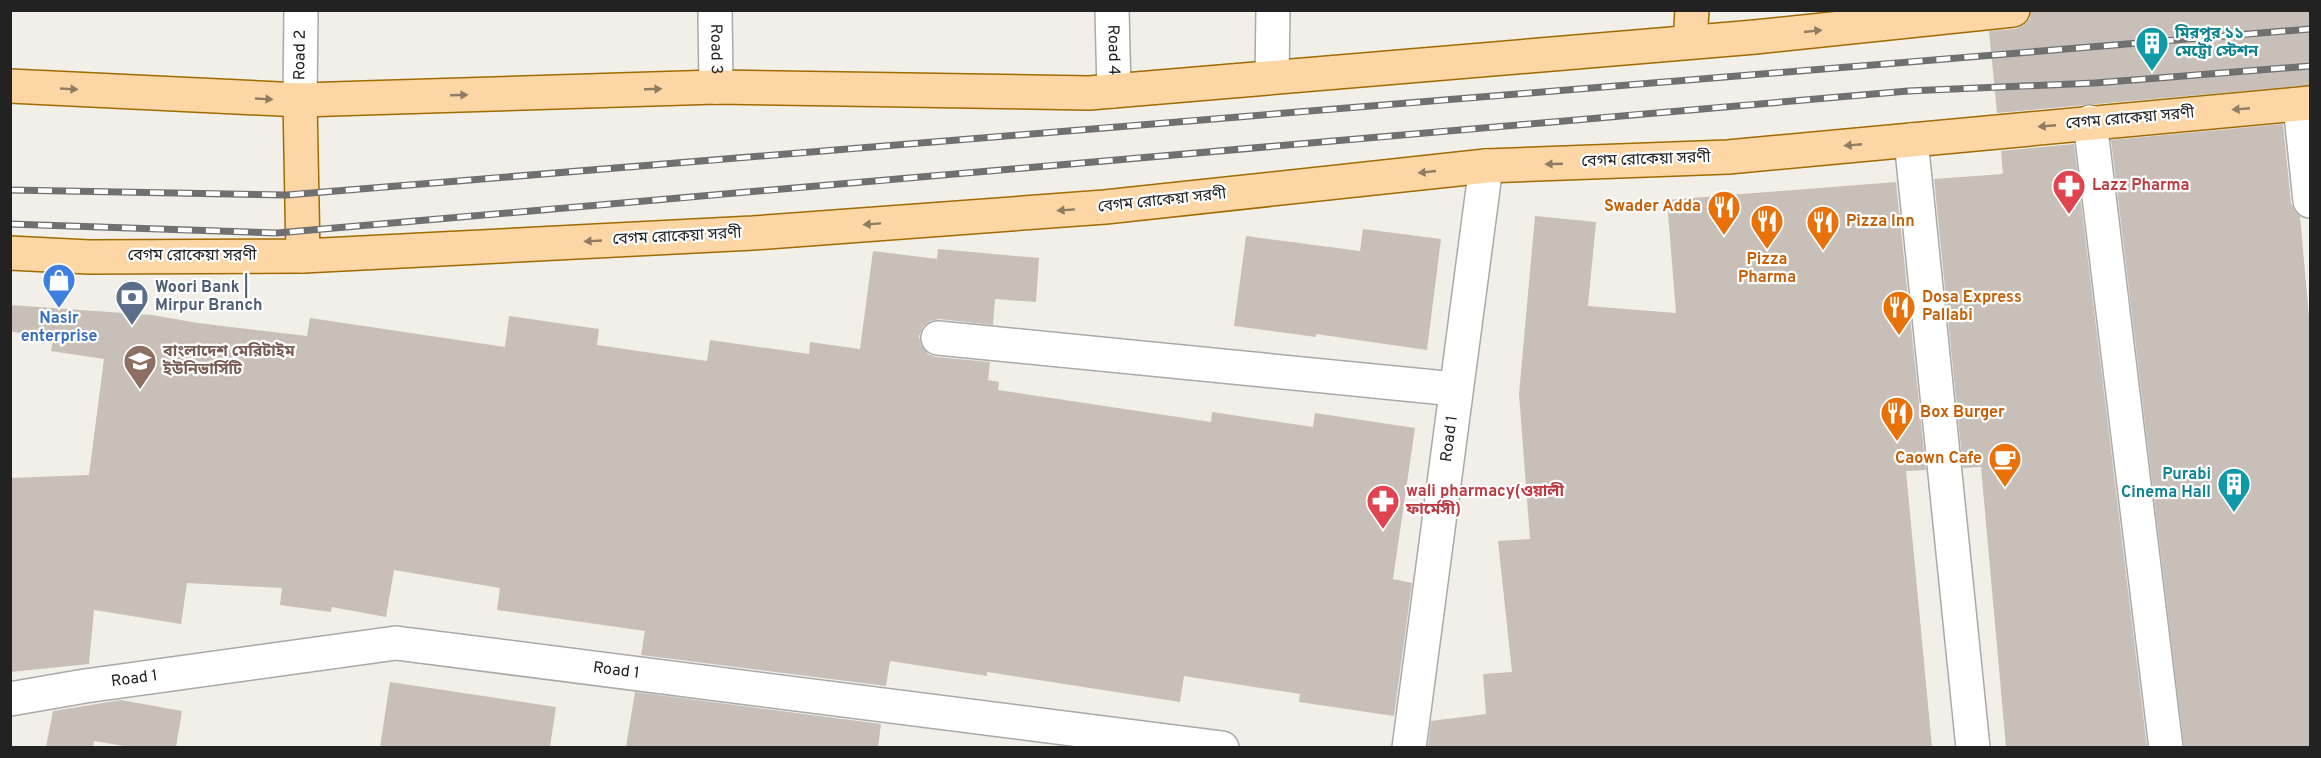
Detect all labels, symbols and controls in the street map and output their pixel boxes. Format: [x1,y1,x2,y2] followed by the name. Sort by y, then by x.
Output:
[705,24,726,74] street label: Road 3
[1102,24,1124,76] street label: Road 4
[2174,24,2259,62] place label: মিরপুর ১১ মেট্রো স্টেশন
[2134,25,2170,72] building icon: মিরপুর ১১ মেট্রো স্টেশন
[1804,26,1823,35] one-way arrow
[290,30,311,80] street label: Road 2
[59,84,78,93] one-way arrow
[644,84,663,94] one-way arrow
[449,91,468,100] one-way arrow
[254,94,273,103] one-way arrow
[2065,102,2196,135] street label: বেগম রোকেয়া সরণী
[2232,105,2251,114] one-way arrow
[2037,121,2056,131] one-way arrow
[1843,140,1862,150] one-way arrow
[1581,147,1712,172] street label: বেগম রোকেয়া সরণী
[1544,159,1563,168] one-way arrow
[1418,167,1437,177] one-way arrow
[2051,168,2087,215] pharmacy icon: Lazz Pharma
[2092,176,2189,196] place label: Lazz Pharma
[1097,183,1228,218] street label: বেগম রোকেয়া সরণী
[1706,189,1742,236] restaurant icon: Swader Adda
[1604,197,1701,217] place label: Swader Adda
[1749,203,1785,250] restaurant icon: Pizza Pharma
[1805,204,1841,251] restaurant icon: Pizza Inn
[1057,205,1076,214] one-way arrow
[1846,212,1915,232] place label: Pizza Inn
[862,219,881,229] one-way arrow
[612,223,743,250] street label: বেগম রোকেয়া সরণী
[584,236,603,245] one-way arrow
[127,245,257,266] street label: বেগম রোকেয়া সরণী
[1738,250,1796,288] place label: Pizza Pharma
[41,262,77,309] shop icon: Nasir enterprise
[155,273,263,316] place label: Woori Bank | Mirpur Branch
[114,279,150,326] bank icon: Woori Bank | Mirpur Branch
[1922,288,2022,326] place label: Dosa Express Pallabi
[1881,289,1917,336] restaurant icon: Dosa Express Pallabi
[21,309,97,347] place label: Nasir enterprise
[162,342,296,380] place label: বাংলাদেশ মেরিটাইম ইউনিভার্সিটি
[122,343,158,390] school or university icon: বাংলাদেশ মেরিটাইম ইউনিভার্সিটি
[1879,395,1915,442] restaurant icon: Box Burger
[1920,403,2005,423] place label: Box Burger
[1437,414,1463,463] street label: Road 1
[1987,441,2023,488] cafe icon: Caown Cafe
[1895,449,1982,469] place label: Caown Cafe
[2121,465,2211,503] place label: Purabi Cinema Hall
[2216,466,2252,513] building icon: Purabi Cinema Hall
[1405,482,1564,520] place label: wali pharmacy(ওয়ালী ফার্মেসী)
[1365,483,1401,530] pharmacy icon: wali pharmacy(ওয়ালী ফার্মেসী)
[592,658,641,684] street label: Road 1
[110,666,159,692] street label: Road 1

